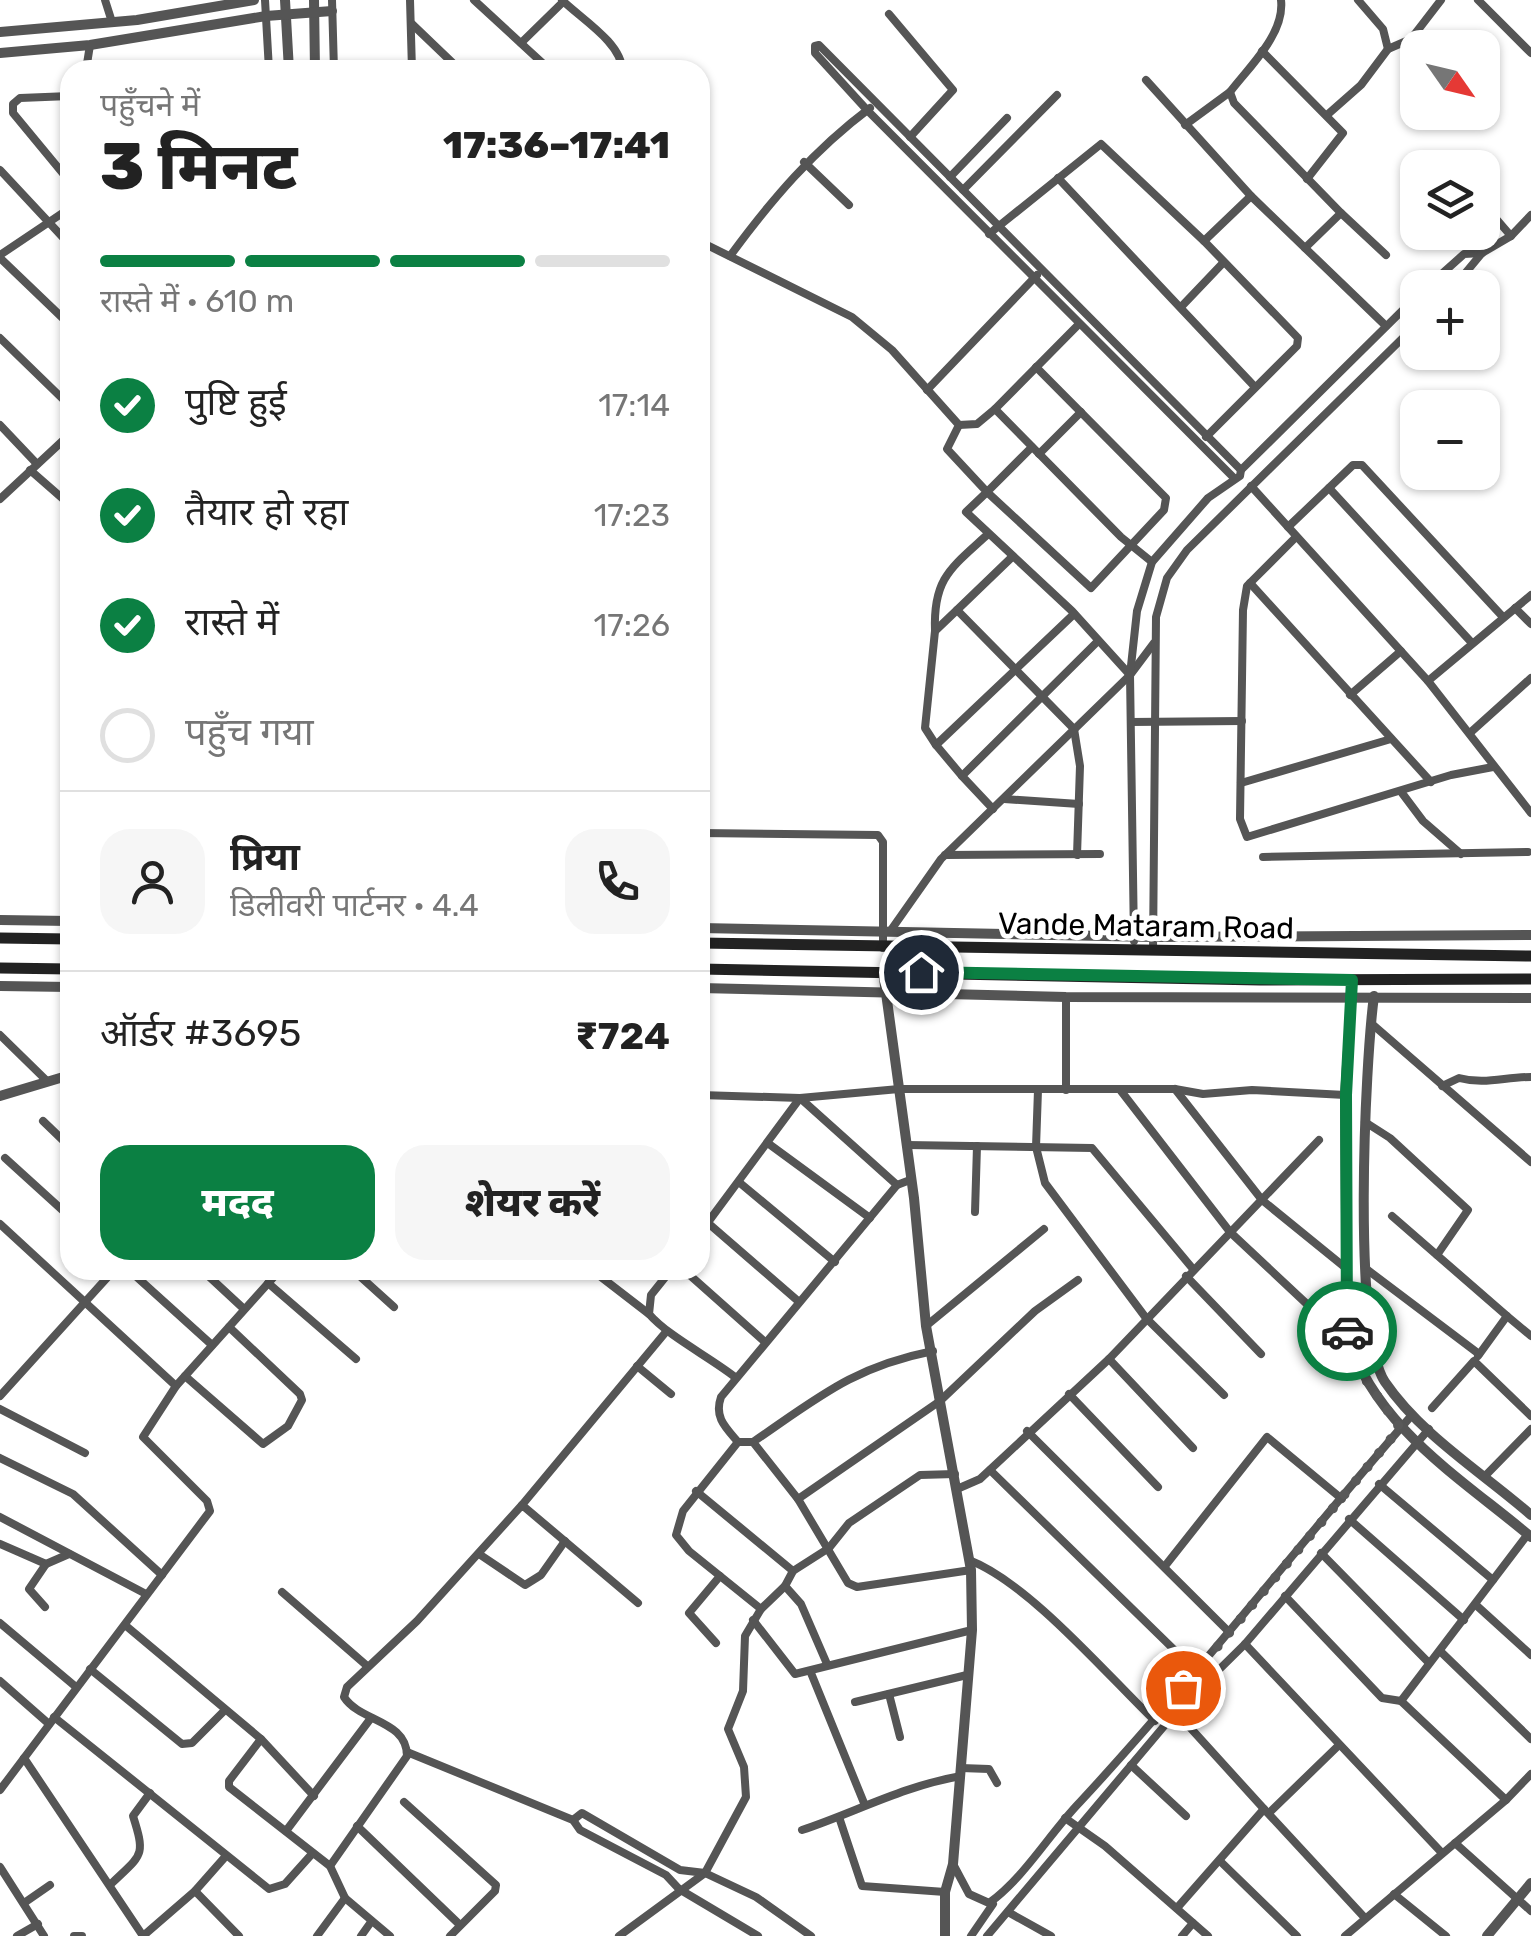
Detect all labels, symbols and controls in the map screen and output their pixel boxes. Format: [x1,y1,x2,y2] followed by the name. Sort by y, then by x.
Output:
[1400,30,1500,130] north arrow
[1400,30,1500,490] map controls
[100,86,200,124] text: पहुँचने में
[443,122,670,168] text: 17:36–17:41
[100,128,297,205] text: 3 मिनट
[1400,150,1500,250] button: layers
[1400,270,1500,370] button: +
[100,282,294,320] text: रास्ते में · 610 m
[100,378,155,433] icon: check
[185,379,287,425] text: पुष्टि हुई
[598,386,670,424] text: 17:14
[1400,390,1500,490] button: −
[100,488,155,543] icon: check
[185,489,348,535] text: तैयार हो रहा
[594,496,670,534] text: 17:23
[100,598,155,653] icon: check
[185,599,279,645] text: रास्ते में
[594,606,670,644] text: 17:26
[185,709,313,755] text: पहुँच गया
[100,829,205,934] button: person
[565,829,670,934] button: phone
[230,834,300,880] text: प्रिया
[230,886,479,924] text: डिलीवरी पार्टनर · 4.4
[998,905,1294,947] street label: Vande Mataram Road
[879,930,964,1015] pin
[894,945,949,1000] icon: home
[100,1010,301,1056] text: ऑर्डर #3695
[575,1013,670,1059] text: ₹724
[100,1145,375,1260] button: मदद
[395,1145,670,1260] button: शेयर करें
[1297,1281,1397,1381] courier
[1320,1304,1375,1359] icon: car
[1141,1646,1226,1731] pin
[1156,1661,1211,1716] icon: bag

